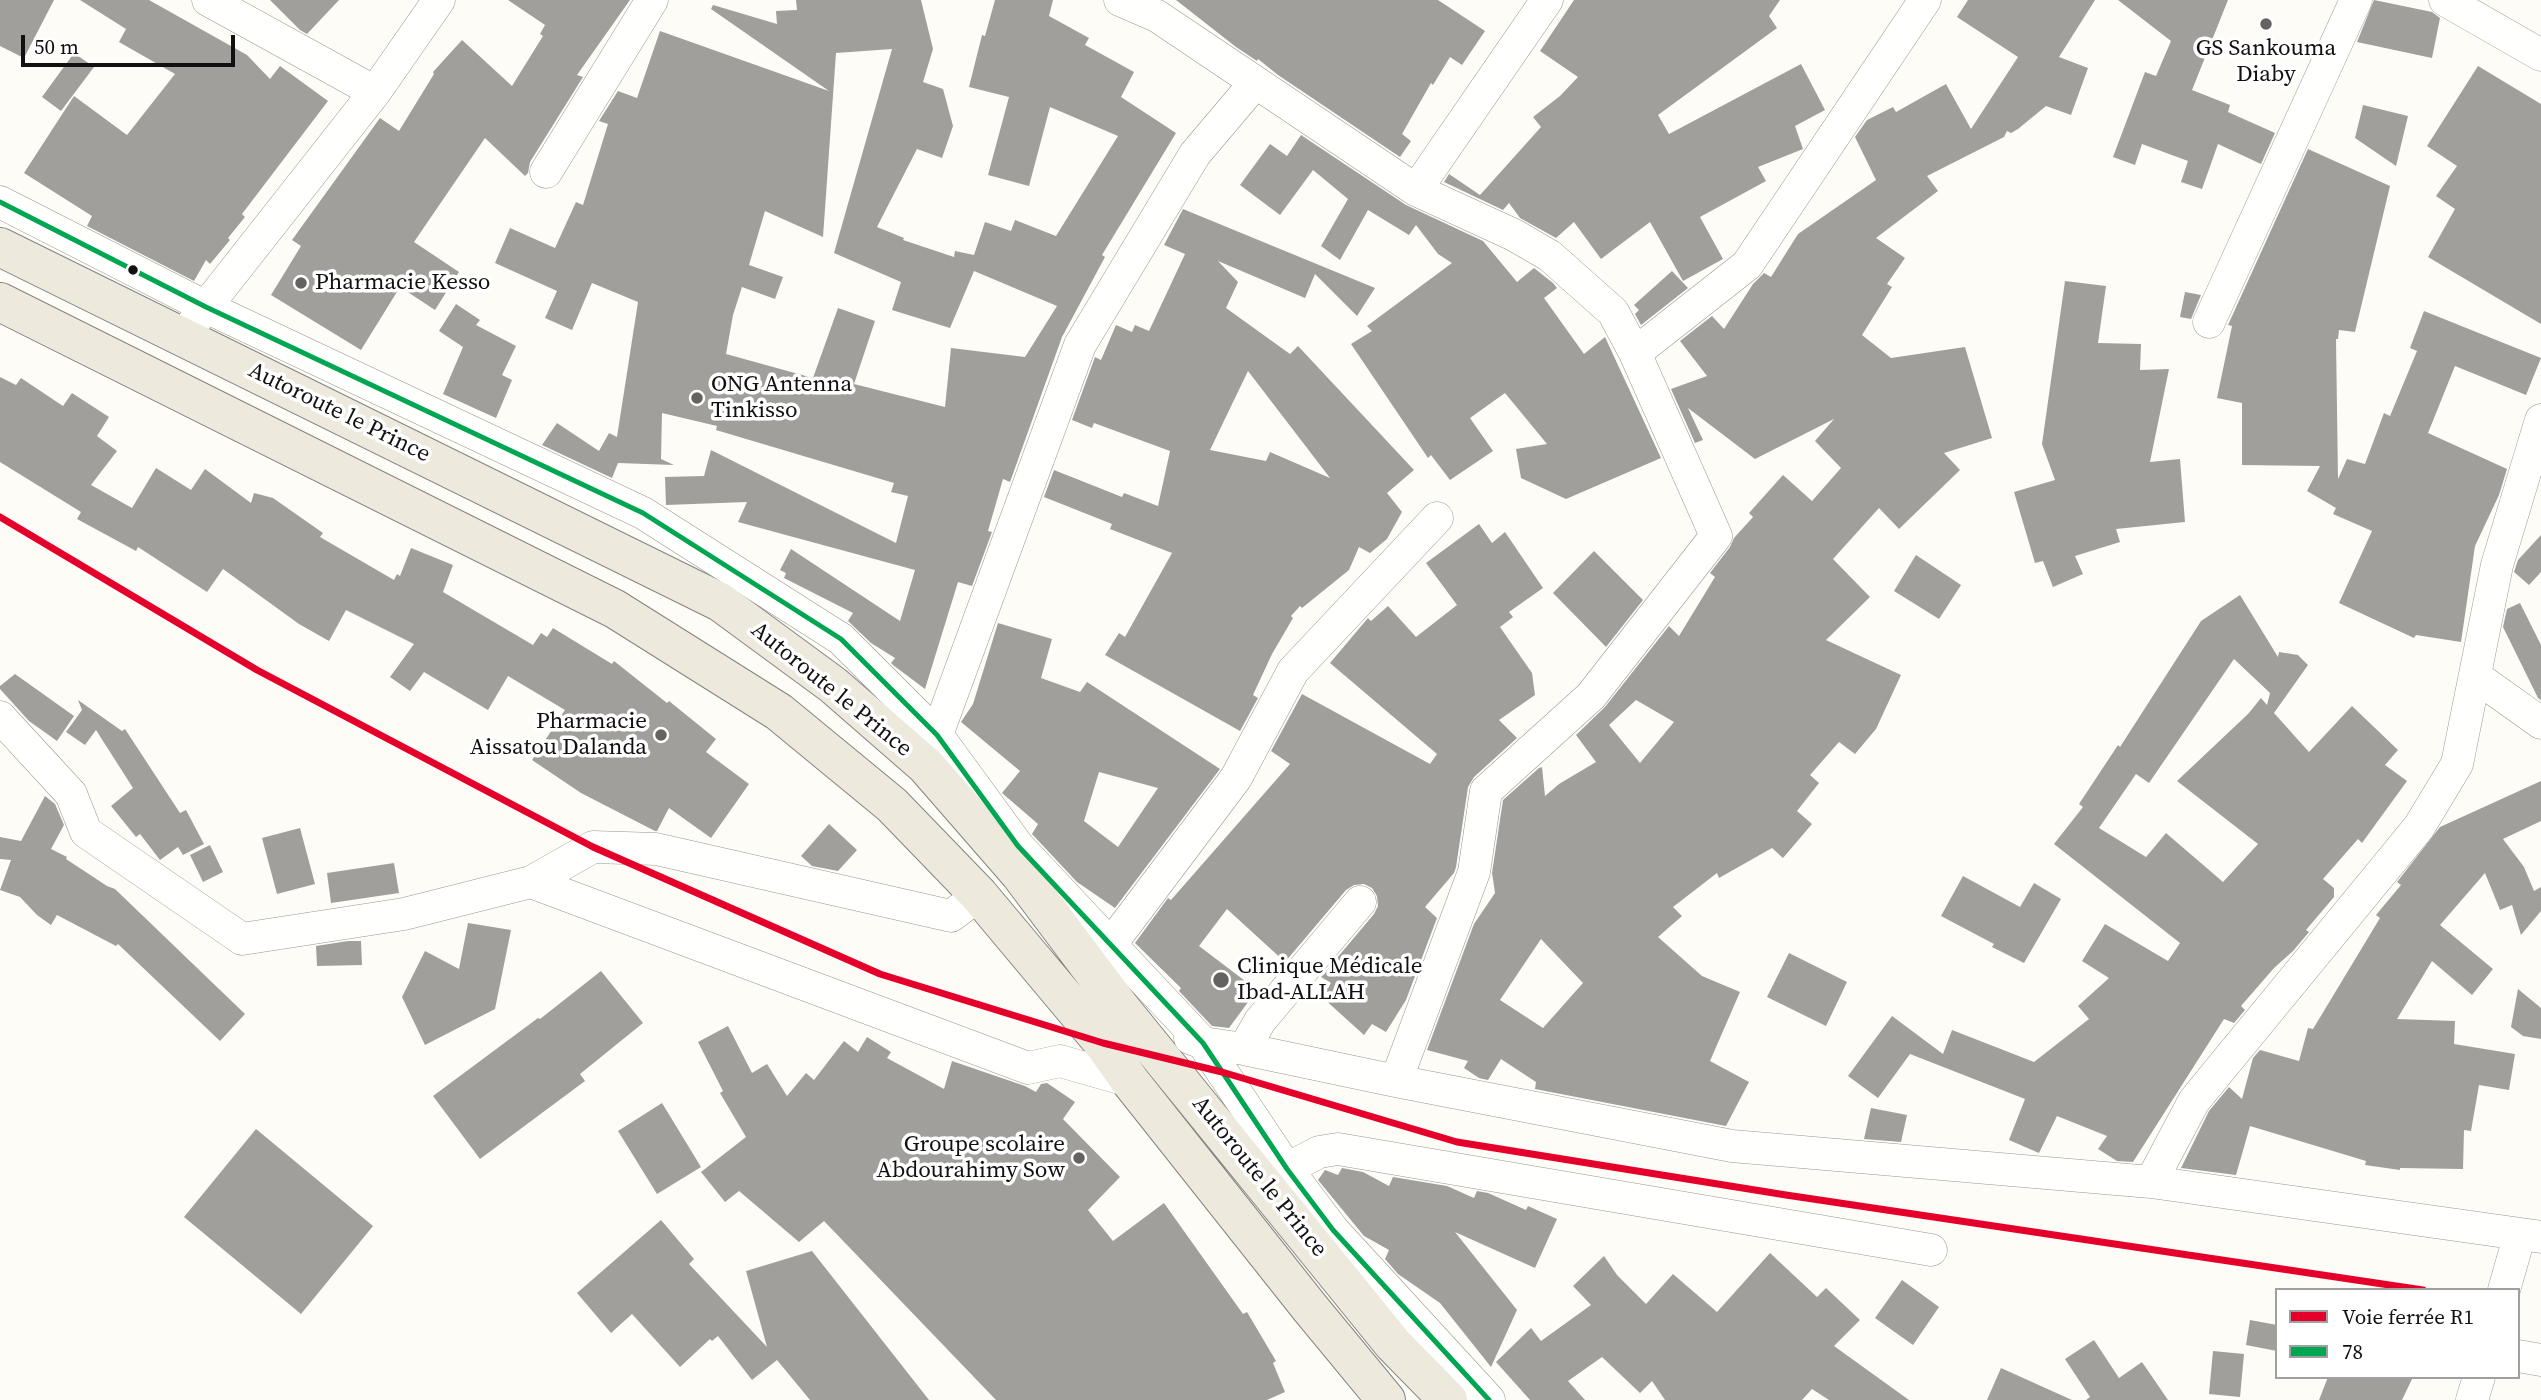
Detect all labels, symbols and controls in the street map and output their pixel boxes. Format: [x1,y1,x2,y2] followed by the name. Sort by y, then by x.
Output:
[2258,16,2274,32] marker: GS Sankouma Diaby
[24,21,238,65] scale bar
[34,32,79,61] text: 50 m
[2196,35,2336,89] place label: GS Sankouma Diaby
[126,263,140,277] unlabelled marker
[315,269,490,297] place label: Pharmacie Kesso
[293,275,309,291] marker: Pharmacie Kesso
[244,357,434,469] street label: Autoroute le Prince
[711,371,852,425] place label: ONG Antenna Tinkisso
[689,390,705,406] marker: ONG Antenna Tinkisso
[745,617,917,763] street label: Autoroute le Prince
[470,708,647,762] place label: Pharmacie Aissatou Dalanda
[653,727,669,743] marker: Pharmacie Aissatou Dalanda
[1237,953,1423,1007] place label: Clinique Médicale Ibad-ALLAH
[1211,970,1231,990] marker: Clinique Médicale Ibad-ALLAH
[1186,1091,1332,1263] street label: Autoroute le Prince
[877,1131,1065,1185] place label: Groupe scolaire Abdourahimy Sow
[1071,1150,1087,1166] marker: Groupe scolaire Abdourahimy Sow
[2275,1288,2520,1379] legend
[2342,1302,2474,1331] text: Voie ferrée R1
[2342,1337,2363,1366] text: 78

